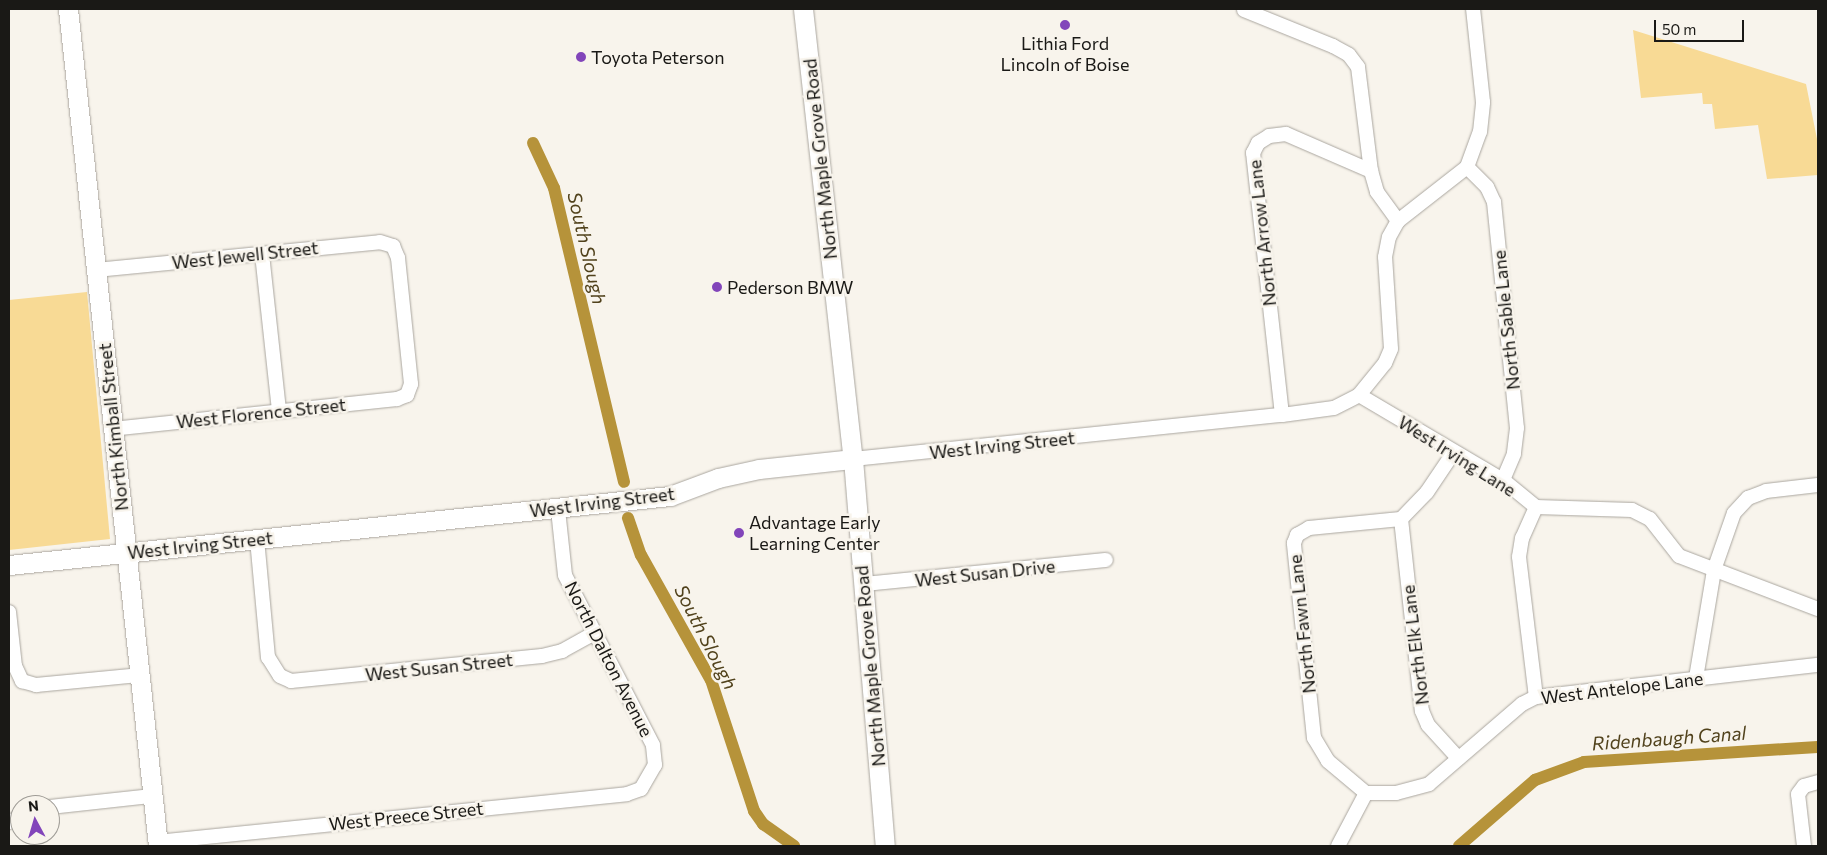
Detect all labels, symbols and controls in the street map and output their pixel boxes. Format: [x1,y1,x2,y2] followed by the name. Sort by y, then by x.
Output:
[1657,10,1747,42] scale bar
[1059,19,1071,31] marker: Lithia Ford Lincoln of Boise
[1662,20,1696,38] text: 50 m
[1000,33,1130,76] place label: Lithia Ford Lincoln of Boise
[591,46,725,68] place label: Toyota Peterson
[575,51,587,63] marker: Toyota Peterson
[799,58,841,260] street label: North Maple Grove Road
[1244,159,1280,307] street label: North Arrow Lane
[563,190,611,306] water label: South Slough
[171,237,319,273] street label: West Jewell Street
[1488,249,1524,391] street label: North Sable Lane
[727,276,853,298] place label: Pederson BMW
[711,281,723,293] marker: Pederson BMW
[93,342,133,512] street label: North Kimball Street
[175,393,347,433] street label: West Florence Street
[1394,411,1520,501] street label: West Irving Lane
[928,427,1076,463] street label: West Irving Street
[528,482,676,522] street label: West Irving Street
[749,512,881,554] place label: Advantage Early Learning Center
[126,527,274,563] street label: West Irving Street
[733,527,745,539] marker: Advantage Early Learning Center
[1284,553,1320,695] street label: North Fawn Lane
[914,555,1056,591] street label: West Susan Drive
[850,565,890,767] street label: North Maple Grove Road
[560,578,658,740] street label: North Dalton Avenue
[670,581,742,693] water label: South Slough
[1397,584,1433,706] street label: North Elk Lane
[364,649,514,685] street label: West Susan Street
[1540,667,1704,709] street label: West Antelope Lane
[1591,721,1747,755] water label: Ridenbaugh Canal
[10,795,60,845] north arrow
[27,797,40,815] text: N
[328,797,484,835] street label: West Preece Street

